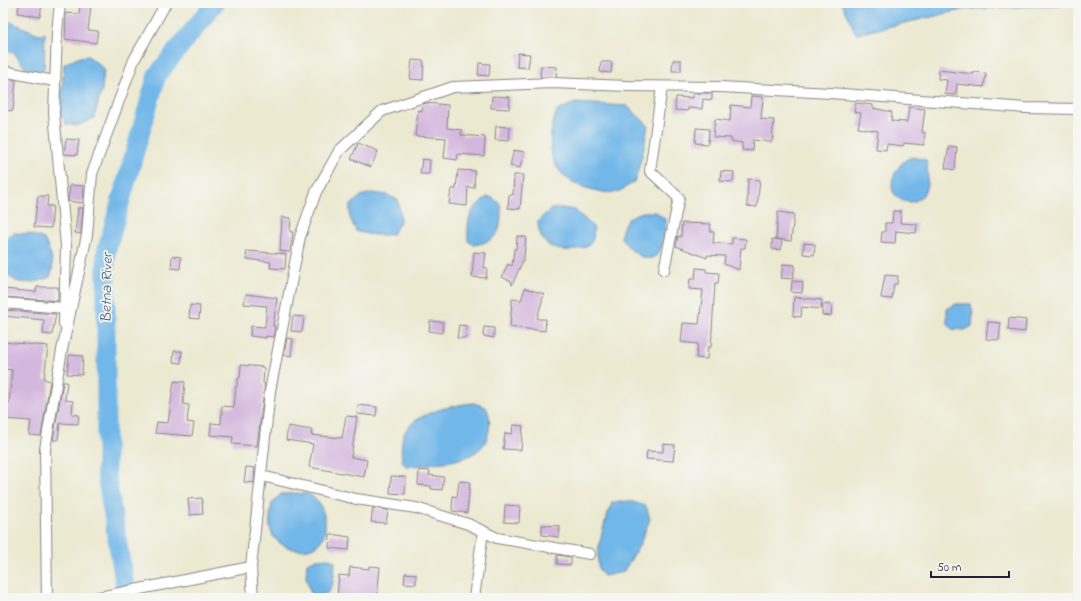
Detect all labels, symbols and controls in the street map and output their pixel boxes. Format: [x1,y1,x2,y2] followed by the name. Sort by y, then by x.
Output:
[95,251,119,323] water label: Betna River
[931,553,1009,579] scale bar
[937,559,961,577] text: 50 m

